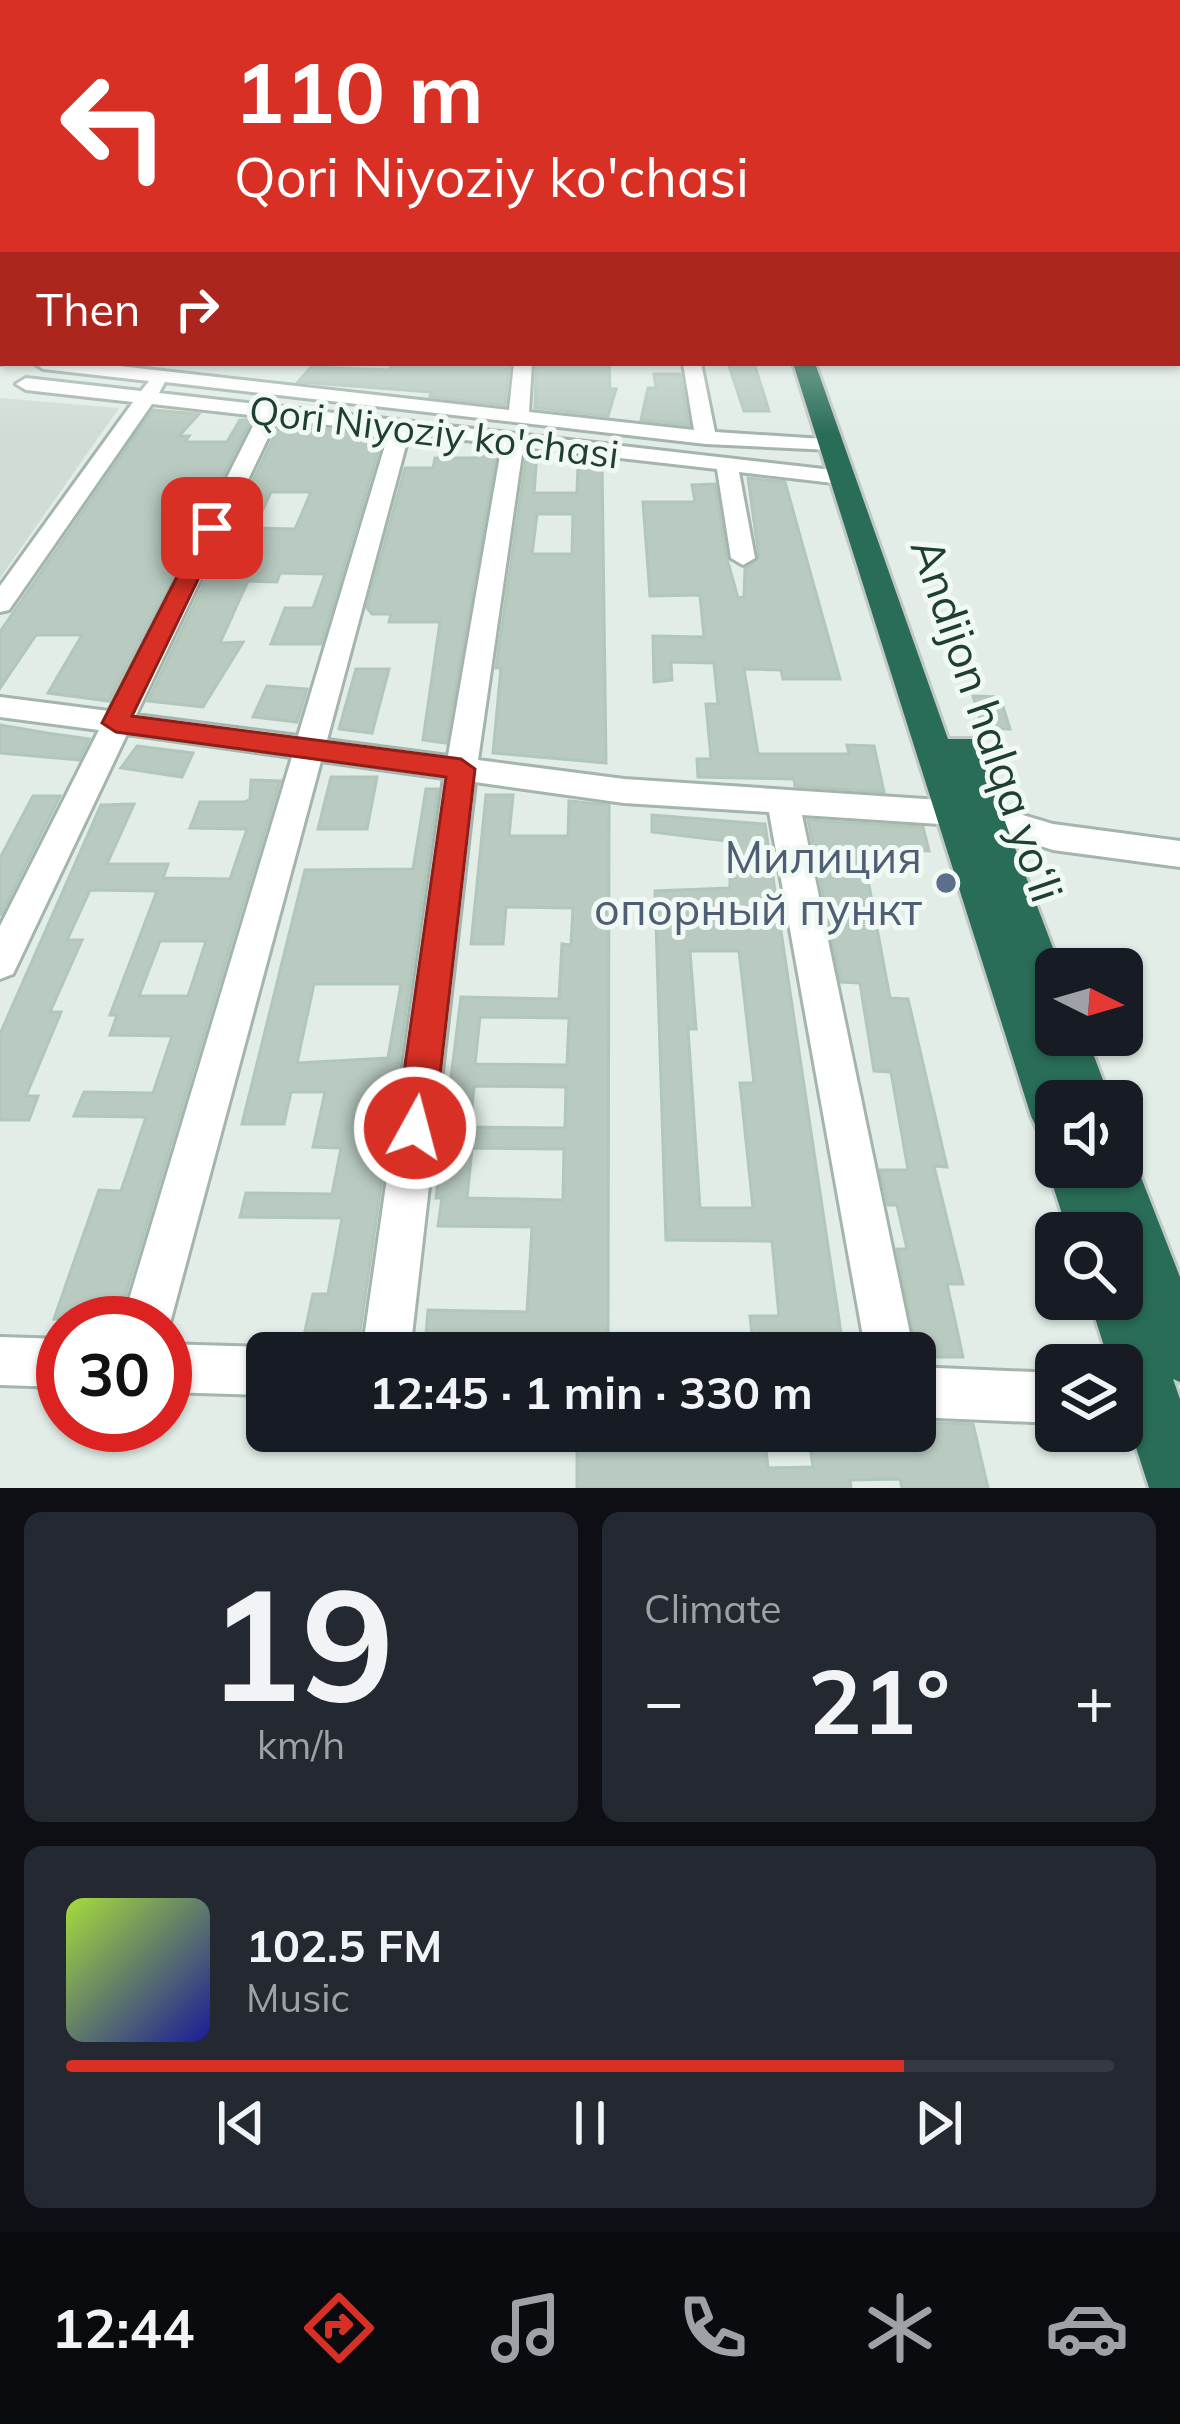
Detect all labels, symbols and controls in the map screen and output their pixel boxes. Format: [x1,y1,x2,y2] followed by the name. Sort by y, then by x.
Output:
[234,39,484,144] text: 110 m
[36,48,192,204] icon: left
[234,143,749,211] text: Qori Niyoziy ko'chasi
[164,276,230,342] icon: right
[36,281,140,337] text: Then
[246,385,622,478] street label: Qori Niyoziy ko'chasi
[161,477,263,579] pin
[179,495,245,561] icon: arrive
[899,531,1076,909] street label: Andijon halqa yo‘li
[594,828,923,936] place label: Милиция опорный пункт
[933,870,959,896] marker: Милиция опорный пункт
[1035,948,1143,1056] north arrow
[1035,948,1143,1452] map controls
[352,1065,478,1191] position arrow
[1035,1080,1143,1188] button: sound
[1035,1212,1143,1320] button: search
[36,1296,192,1452] speed limit sign: 30
[1035,1344,1143,1452] button: layers
[369,1364,813,1420] text: 12:45 · 1 min · 330 m
[207,1544,395,1740] text: 19
[644,1584,782,1633] text: Climate
[808,1644,950,1757] text: 21°
[644,1659,684,1742] text: −
[1074,1659,1114,1742] text: +
[257,1720,345,1769] text: km/h
[246,1917,442,1973] text: 102.5 FM
[246,1973,350,2022] text: Music
[208,2090,274,2156] icon: previous
[557,2090,623,2156] icon: pause
[906,2090,972,2156] icon: next
[297,2286,381,2370] icon: directions
[484,2286,568,2370] icon: music
[671,2286,755,2370] icon: phone
[858,2286,942,2370] icon: climate
[1045,2286,1129,2370] icon: car
[51,2294,194,2362] text: 12:44

